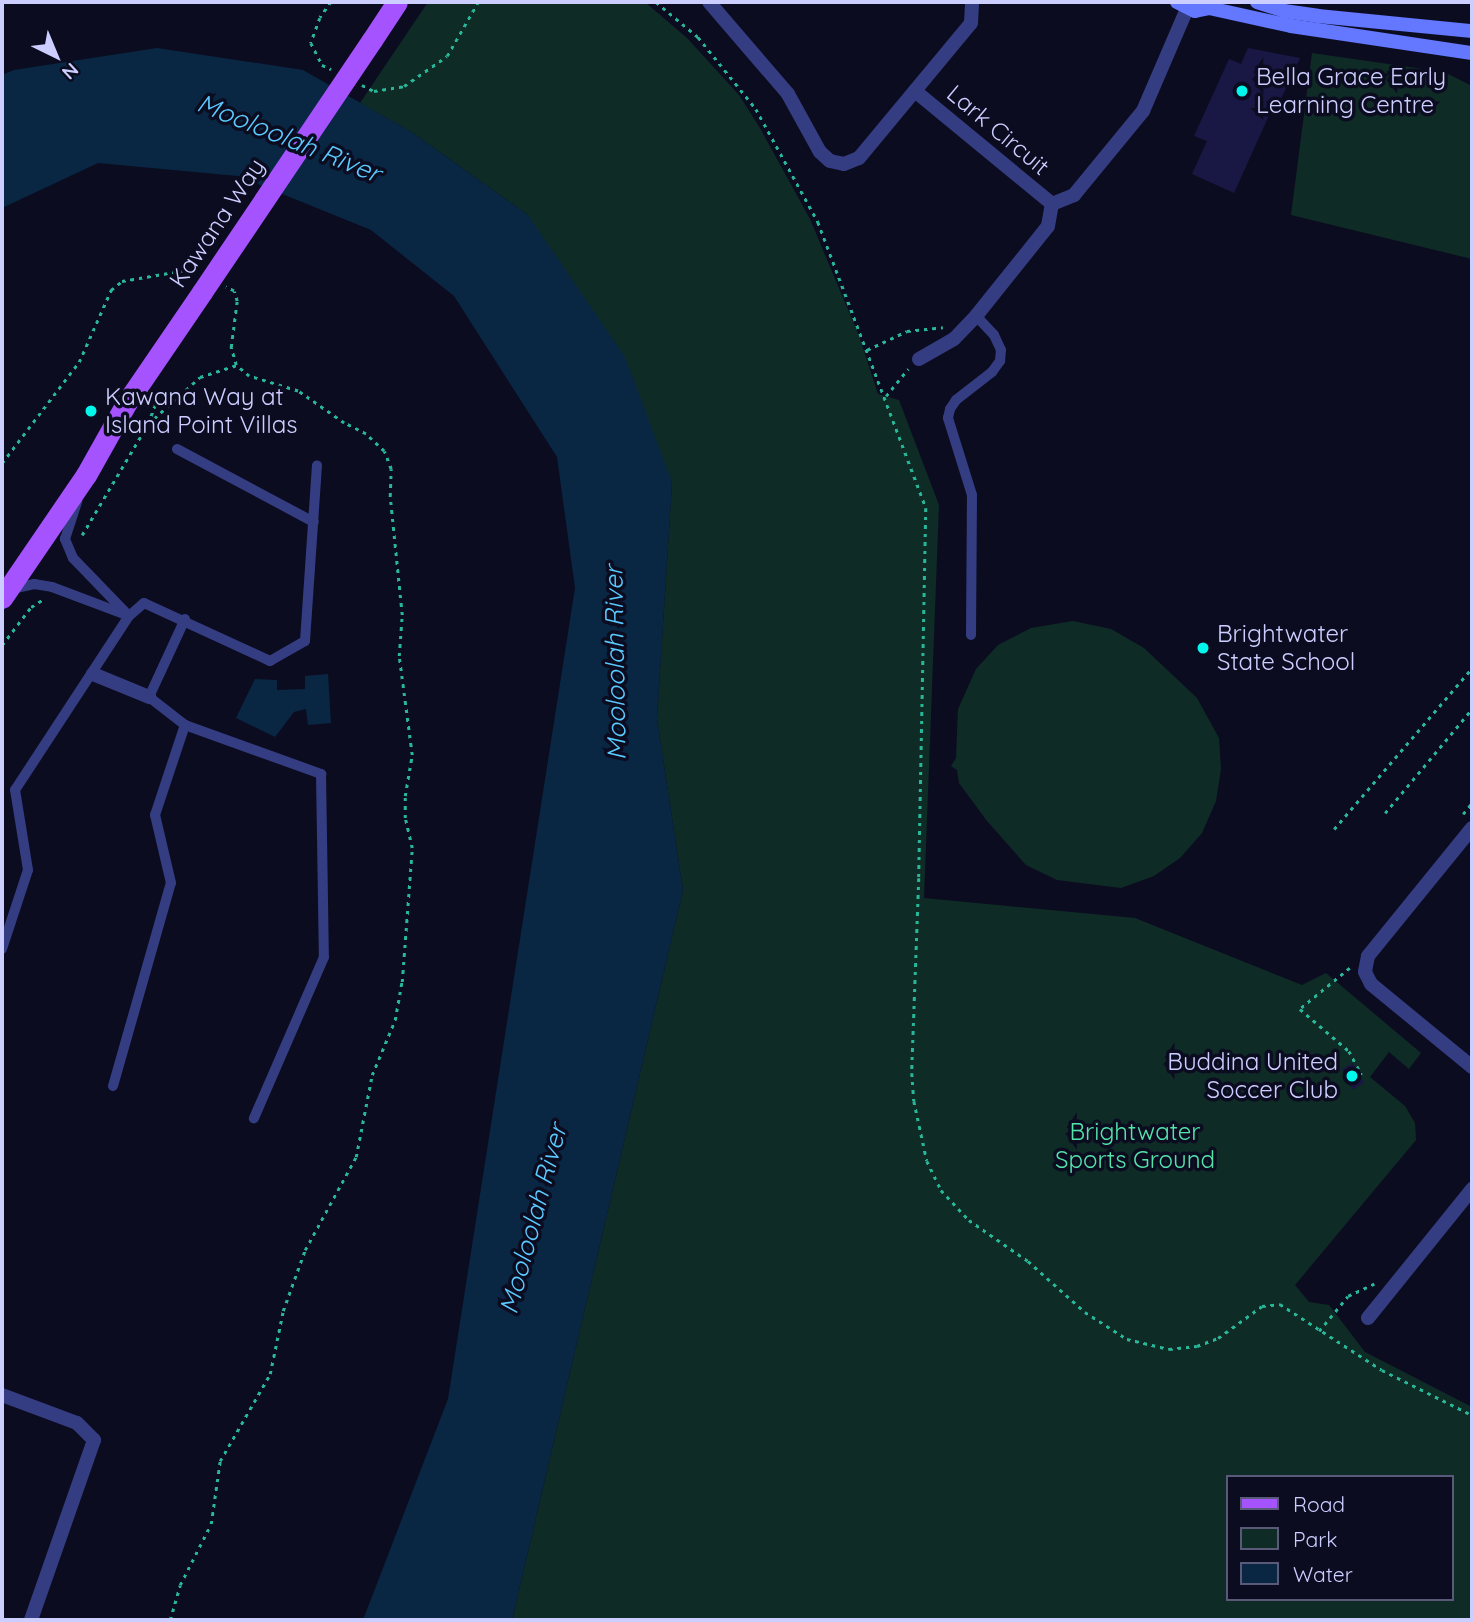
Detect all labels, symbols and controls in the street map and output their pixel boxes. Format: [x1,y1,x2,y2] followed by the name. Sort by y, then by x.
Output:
[21,21,91,91] north arrow
[57,58,84,85] text: N
[1256,63,1446,119] place label: Bella Grace Early Learning Centre
[941,79,1055,181] street label: Lark Circuit
[1234,83,1250,99] marker: Bella Grace Early Learning Centre
[193,87,385,189] water label: Mooloolah River
[163,153,271,293] street label: Kawana Way
[105,383,297,439] place label: Kawana Way at Island Point Villas
[83,403,99,419] marker: Kawana Way at Island Point Villas
[598,565,632,761] water label: Mooloolah River
[1217,620,1355,676] place label: Brightwater State School
[1195,640,1211,656] marker: Brightwater State School
[1167,1048,1338,1104] place label: Buddina United Soccer Club
[1344,1068,1360,1084] marker: Buddina United Soccer Club
[1055,1118,1215,1174] park label: Brightwater Sports Ground
[493,1121,573,1317] water label: Mooloolah River
[1226,1475,1453,1601] legend
[1293,1491,1345,1517] text: Road
[1293,1526,1337,1552] text: Park
[1293,1561,1353,1587] text: Water

